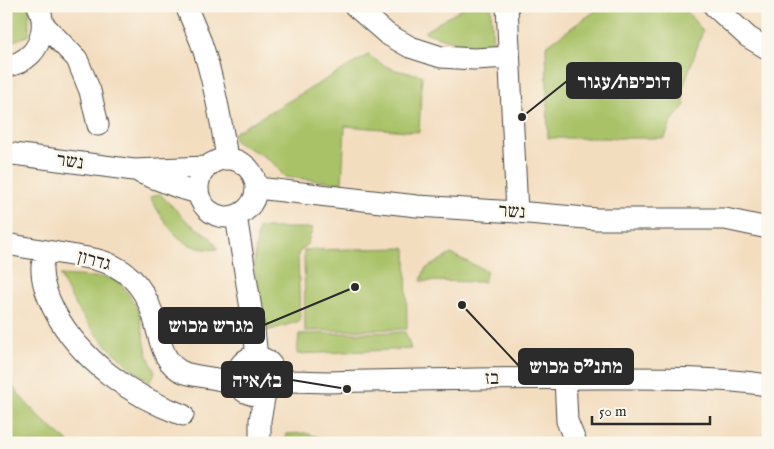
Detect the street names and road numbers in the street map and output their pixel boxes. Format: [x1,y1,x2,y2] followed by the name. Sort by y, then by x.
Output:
[55,148,85,176] street label: נשר
[498,199,526,225] street label: נשר
[75,245,113,277] street label: גדרון
[485,367,499,391] street label: בז

